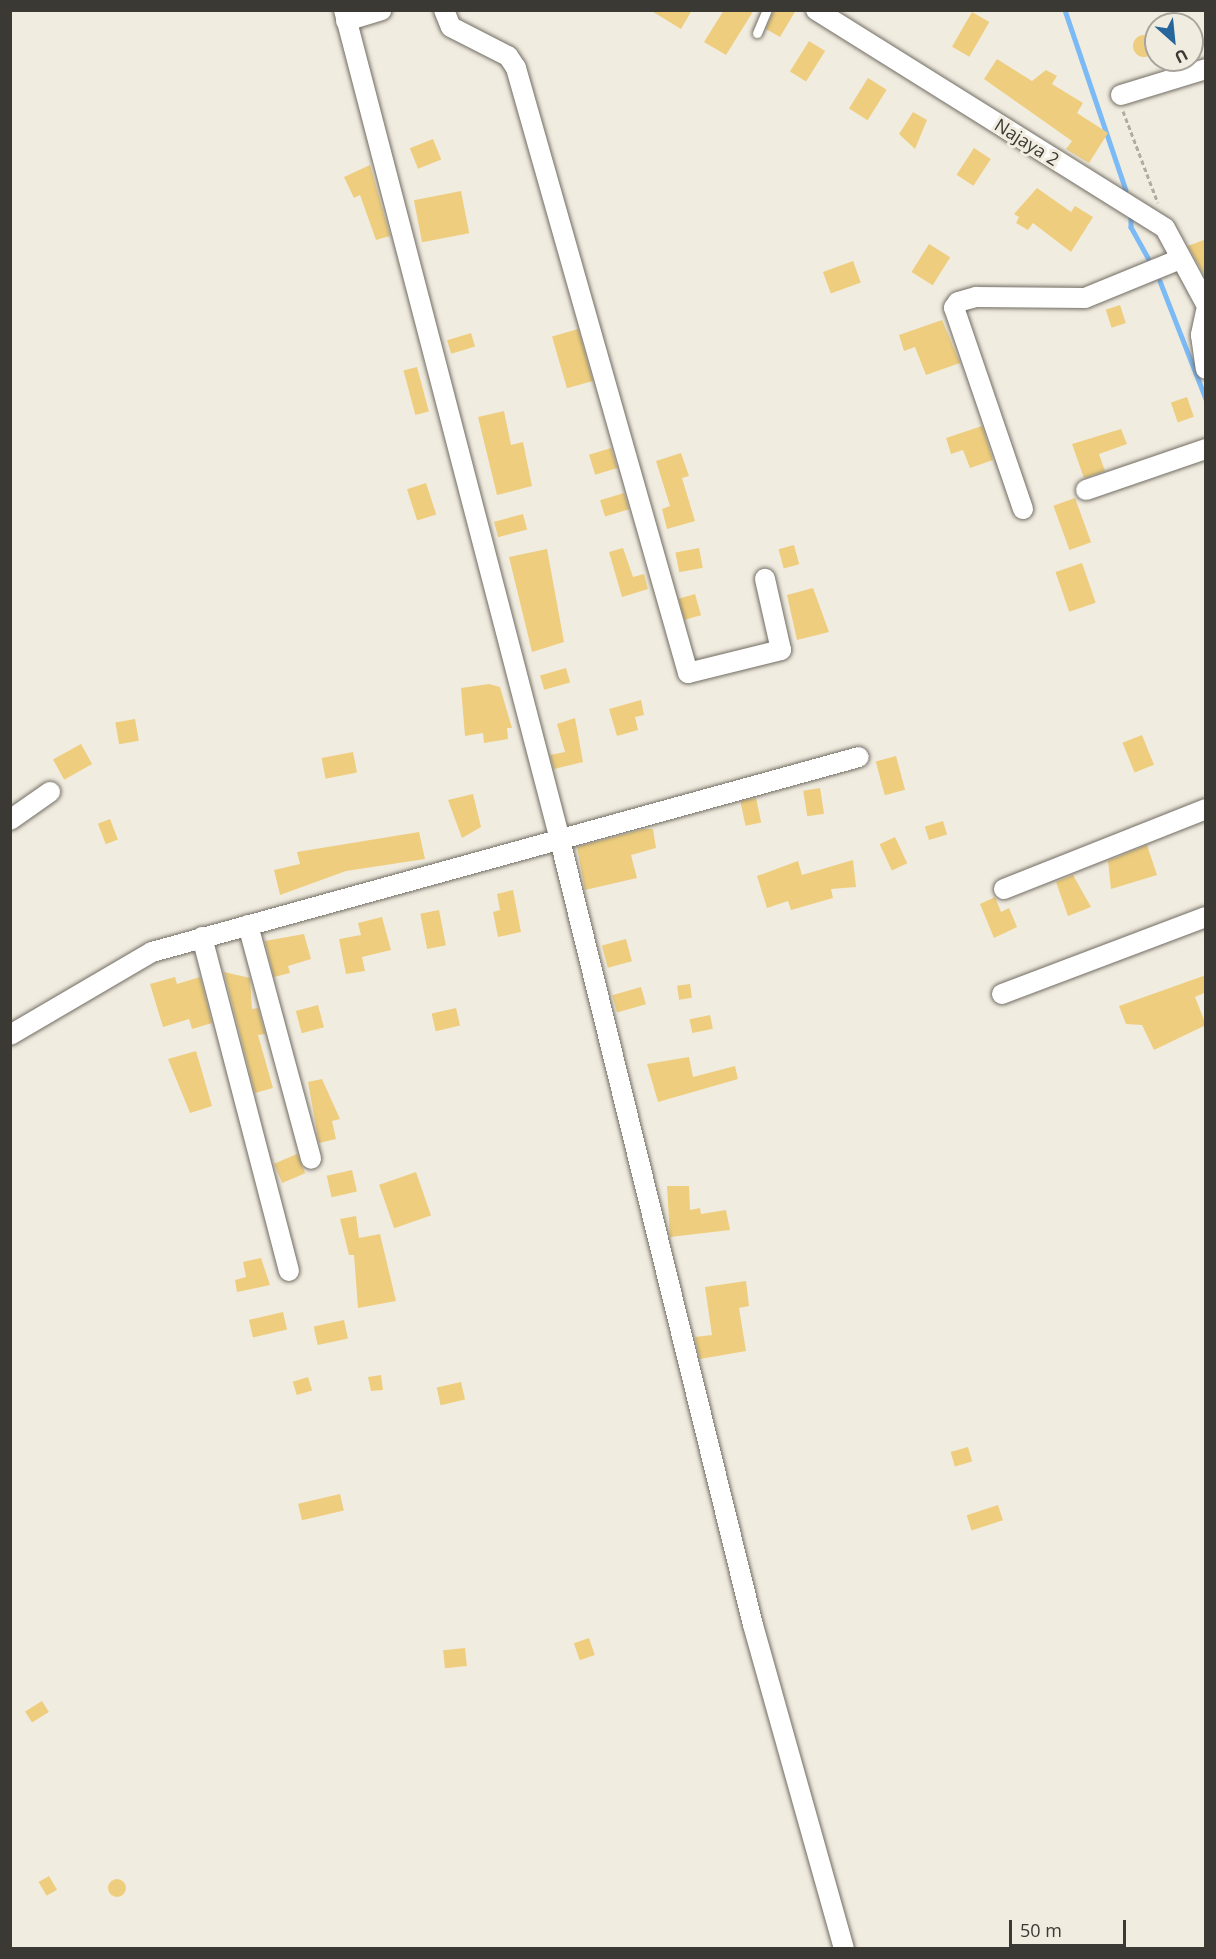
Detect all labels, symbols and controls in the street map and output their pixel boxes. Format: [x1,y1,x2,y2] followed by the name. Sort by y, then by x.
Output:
[1144,12,1204,72] north arrow
[1171,44,1192,69] text: U
[991,114,1063,170] street label: Najaya 2
[1012,1908,1129,1946] scale bar
[1020,1918,1062,1942] text: 50 m

